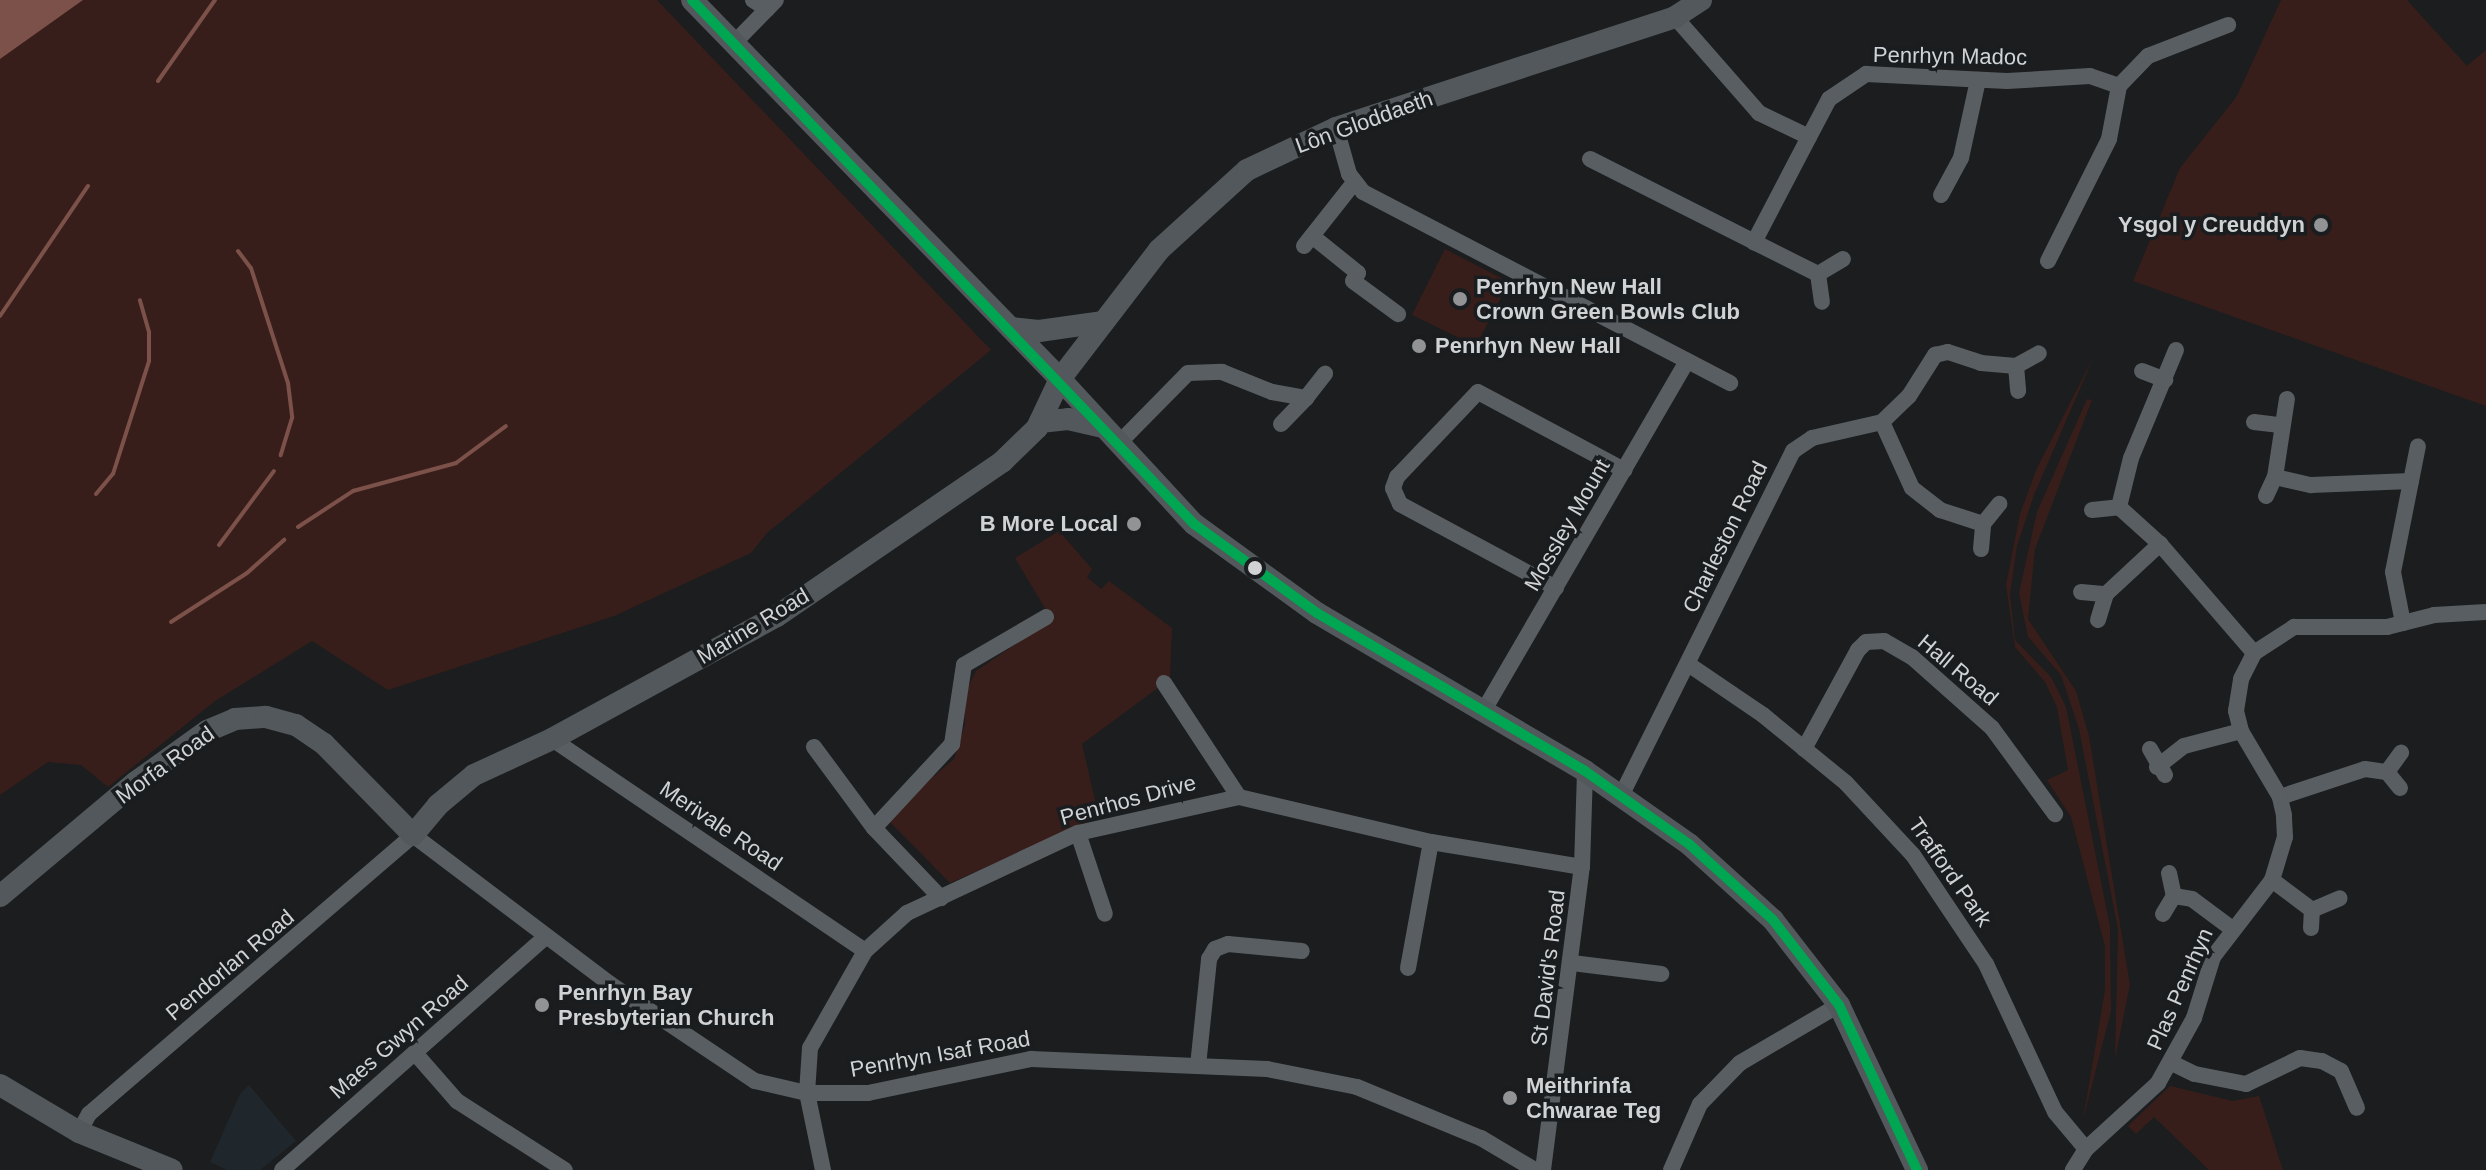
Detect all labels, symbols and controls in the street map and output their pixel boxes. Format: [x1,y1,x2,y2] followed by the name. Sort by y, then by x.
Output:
[1873,41,2027,71] street label: Penrhyn Madoc
[1292,85,1436,159] street label: Lôn Gloddaeth
[2118,212,2305,238] place label: Ysgol y Creuddyn
[2312,216,2330,234] marker: Ysgol y Creuddyn
[1476,273,1740,324] place label: Penrhyn New Hall Crown Green Bowls Club
[1451,290,1469,308] marker: Penrhyn New Hall Crown Green Bowls Club
[1435,333,1621,359] place label: Penrhyn New Hall
[1410,337,1428,355] marker: Penrhyn New Hall
[1519,454,1615,596] street label: Mossley Mount
[1677,457,1773,617] street label: Charleston Road
[980,511,1118,537] place label: B More Local
[1125,515,1143,533] marker: B More Local
[1247,560,1263,576] unlabelled marker
[692,582,814,670] street label: Marine Road
[1913,629,2003,711] street label: Hall Road
[111,721,219,809] street label: Morfa Road
[1057,769,1199,831] street label: Penrhos Drive
[655,775,787,877] street label: Merivale Road
[1903,812,1997,932] street label: Trafford Park
[1525,888,1571,1048] street label: St David's Road
[161,904,299,1026] street label: Pendorlan Road
[2141,924,2219,1054] street label: Plas Penrhyn
[324,970,474,1104] street label: Maes Gwyn Road
[558,979,774,1030] place label: Penrhyn Bay Presbyterian Church
[533,996,551,1014] marker: Penrhyn Bay Presbyterian Church
[848,1025,1032,1083] street label: Penrhyn Isaf Road
[1526,1072,1661,1124] place label: Meithrinfa Chwarae Teg
[1501,1089,1519,1107] marker: Meithrinfa Chwarae Teg

